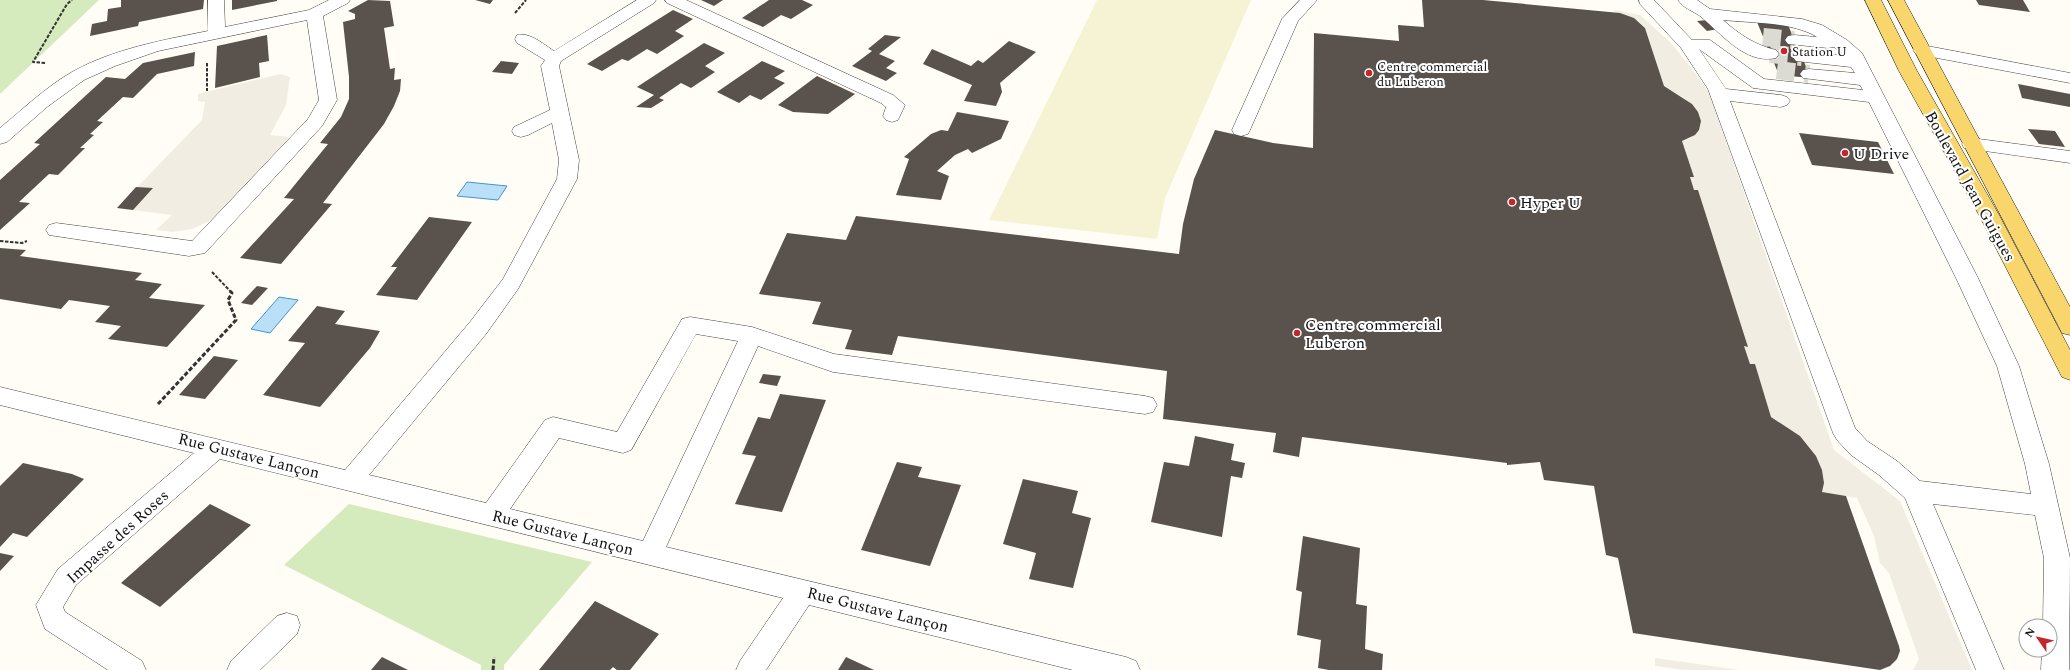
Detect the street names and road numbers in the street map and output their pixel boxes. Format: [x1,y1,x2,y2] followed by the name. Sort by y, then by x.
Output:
[1919,107,2022,266] street label: Boulevard Jean Guigues
[175,427,322,485] street label: Rue Gustave Lançon
[61,484,174,589] street label: Impasse des Roses
[489,504,636,562] street label: Rue Gustave Lançon
[804,581,951,639] street label: Rue Gustave Lançon

